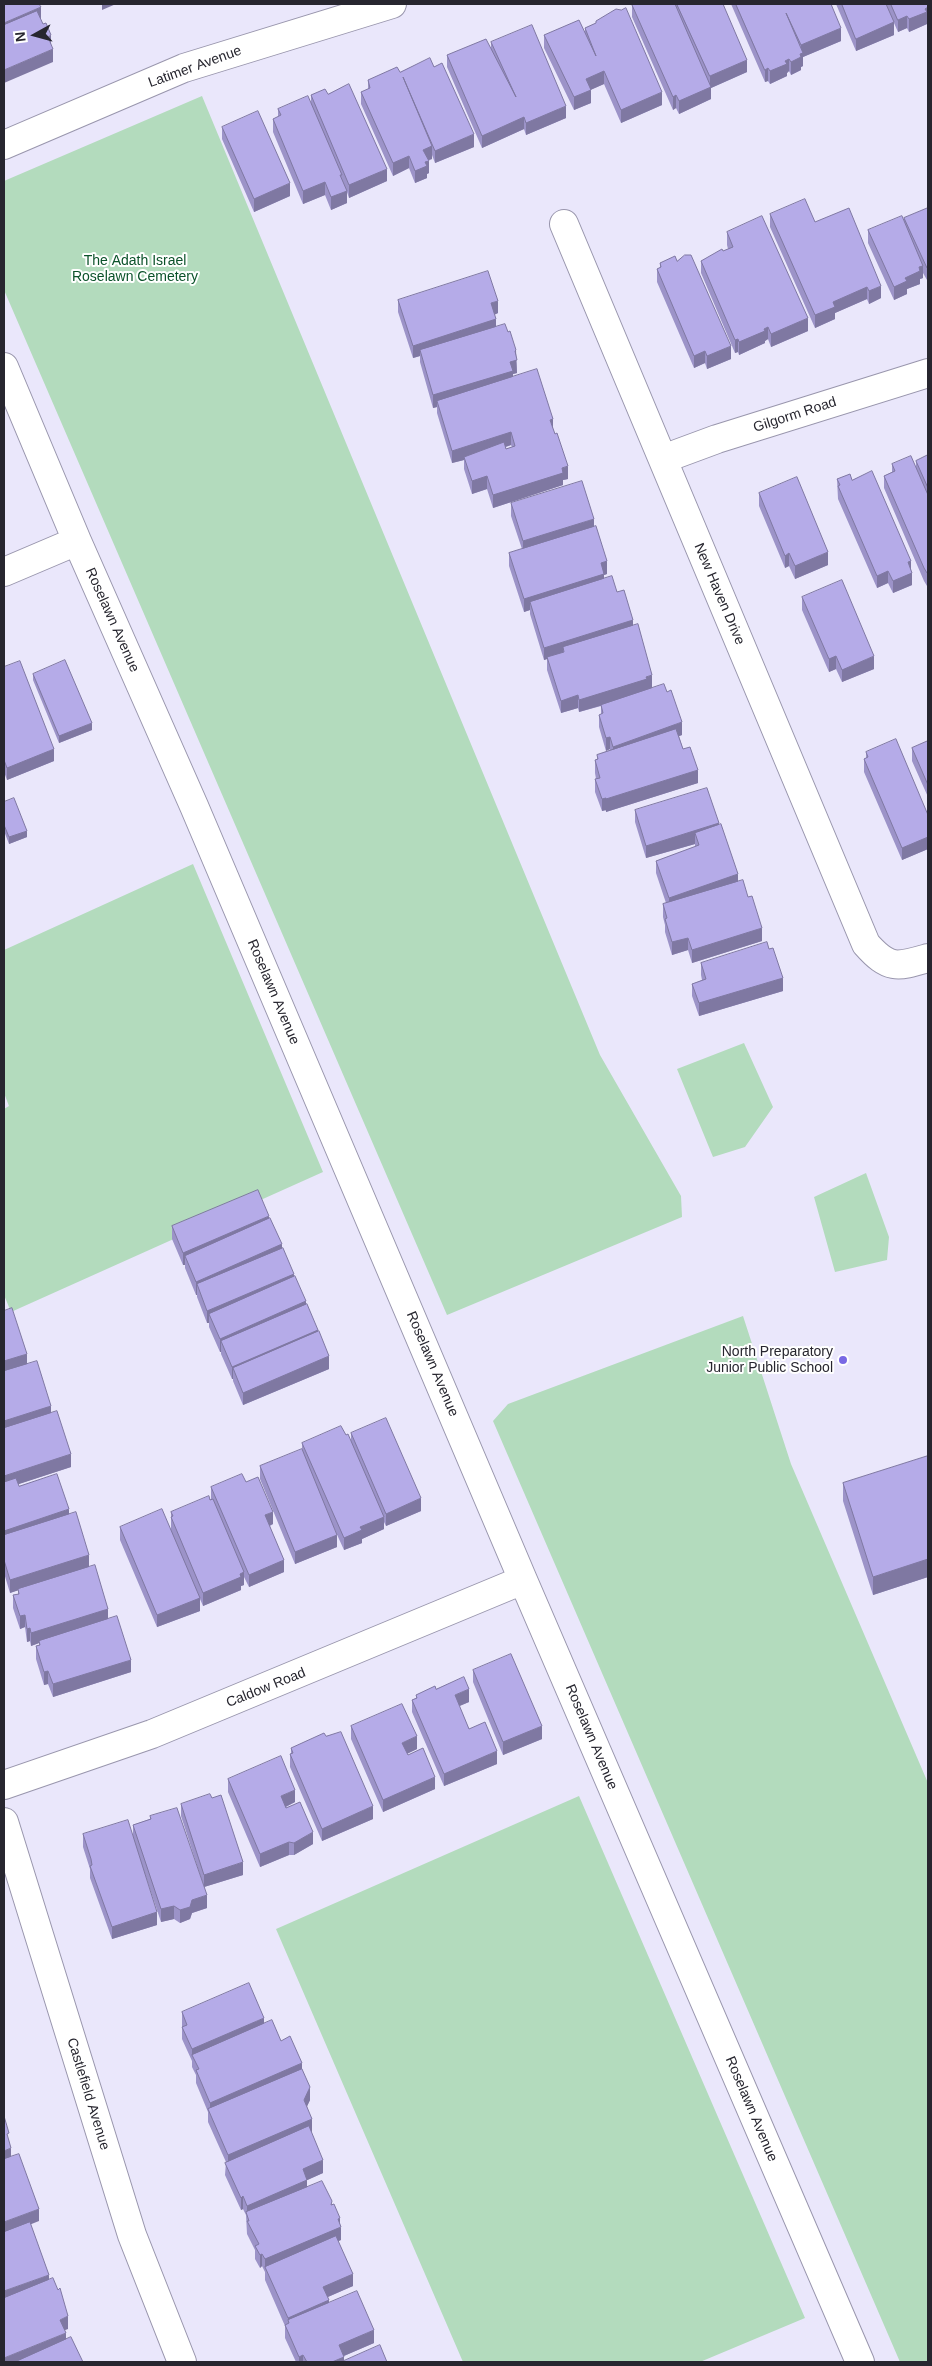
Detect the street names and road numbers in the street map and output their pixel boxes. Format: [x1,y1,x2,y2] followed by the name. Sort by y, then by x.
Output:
[146,42,244,92] street label: Latimer Avenue
[751,394,839,436] street label: Gilgorm Road
[690,541,748,647] street label: New Haven Drive
[81,565,143,675] street label: Roselawn Avenue
[243,937,303,1047] street label: Roselawn Avenue
[402,1309,462,1419] street label: Roselawn Avenue
[224,1664,308,1712] street label: Caldow Road
[561,1682,621,1792] street label: Roselawn Avenue
[63,2036,113,2152] street label: Castlefield Avenue
[721,2054,781,2164] street label: Roselawn Avenue

